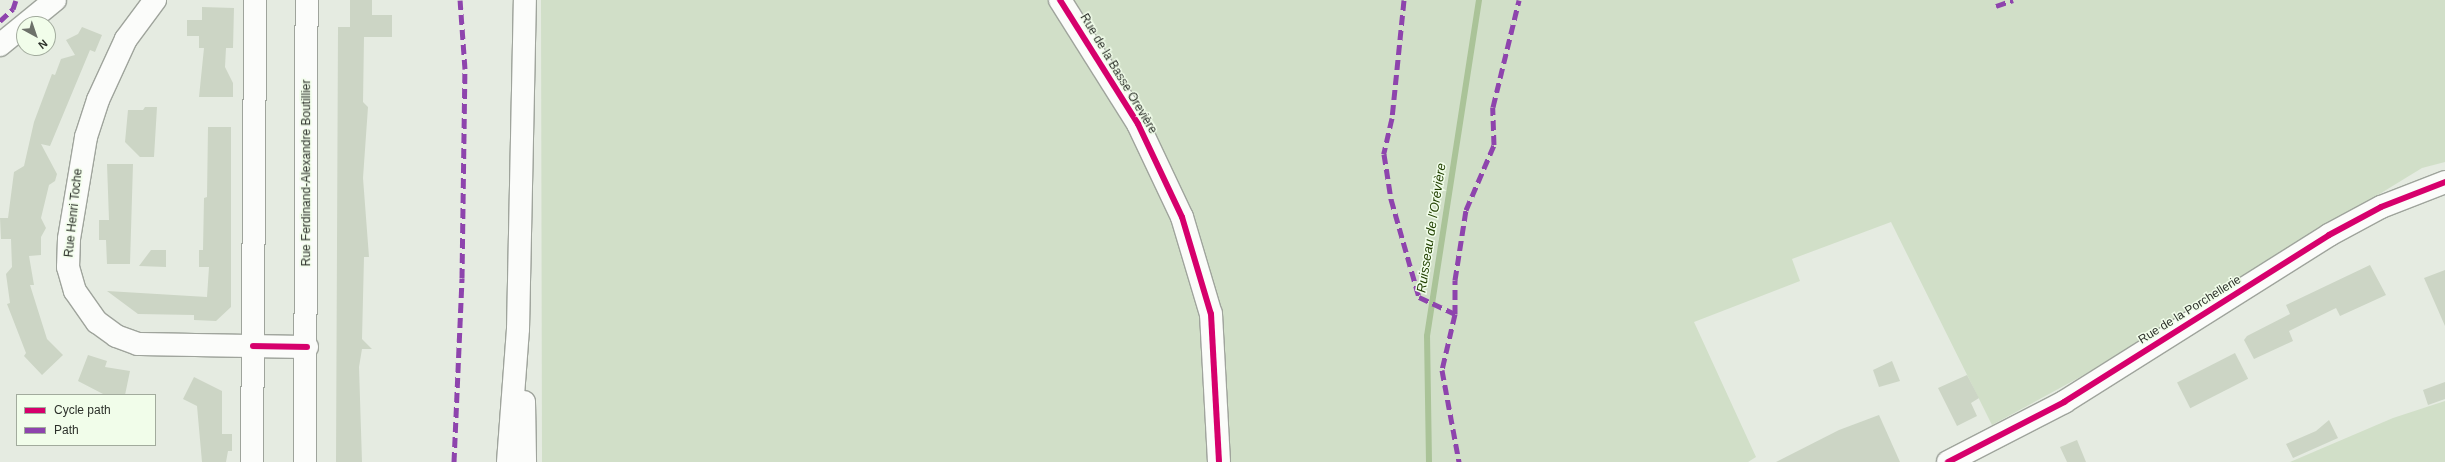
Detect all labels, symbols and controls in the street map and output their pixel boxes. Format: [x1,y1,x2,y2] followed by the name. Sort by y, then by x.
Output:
[1076,11,1160,137] street label: Rue de la Basse Orevière
[16,16,56,56] north arrow
[36,37,50,52] text: N
[300,80,314,266] street label: Rue Ferdinand-Alexandre Boutillier
[1414,162,1450,294] water label: Ruisseau de l'Orévière
[62,168,86,258] street label: Rue Henri Toche
[2136,273,2244,347] street label: Rue de la Porchellerie
[16,394,156,446] legend
[54,403,111,417] text: Cycle path
[54,423,79,437] text: Path

